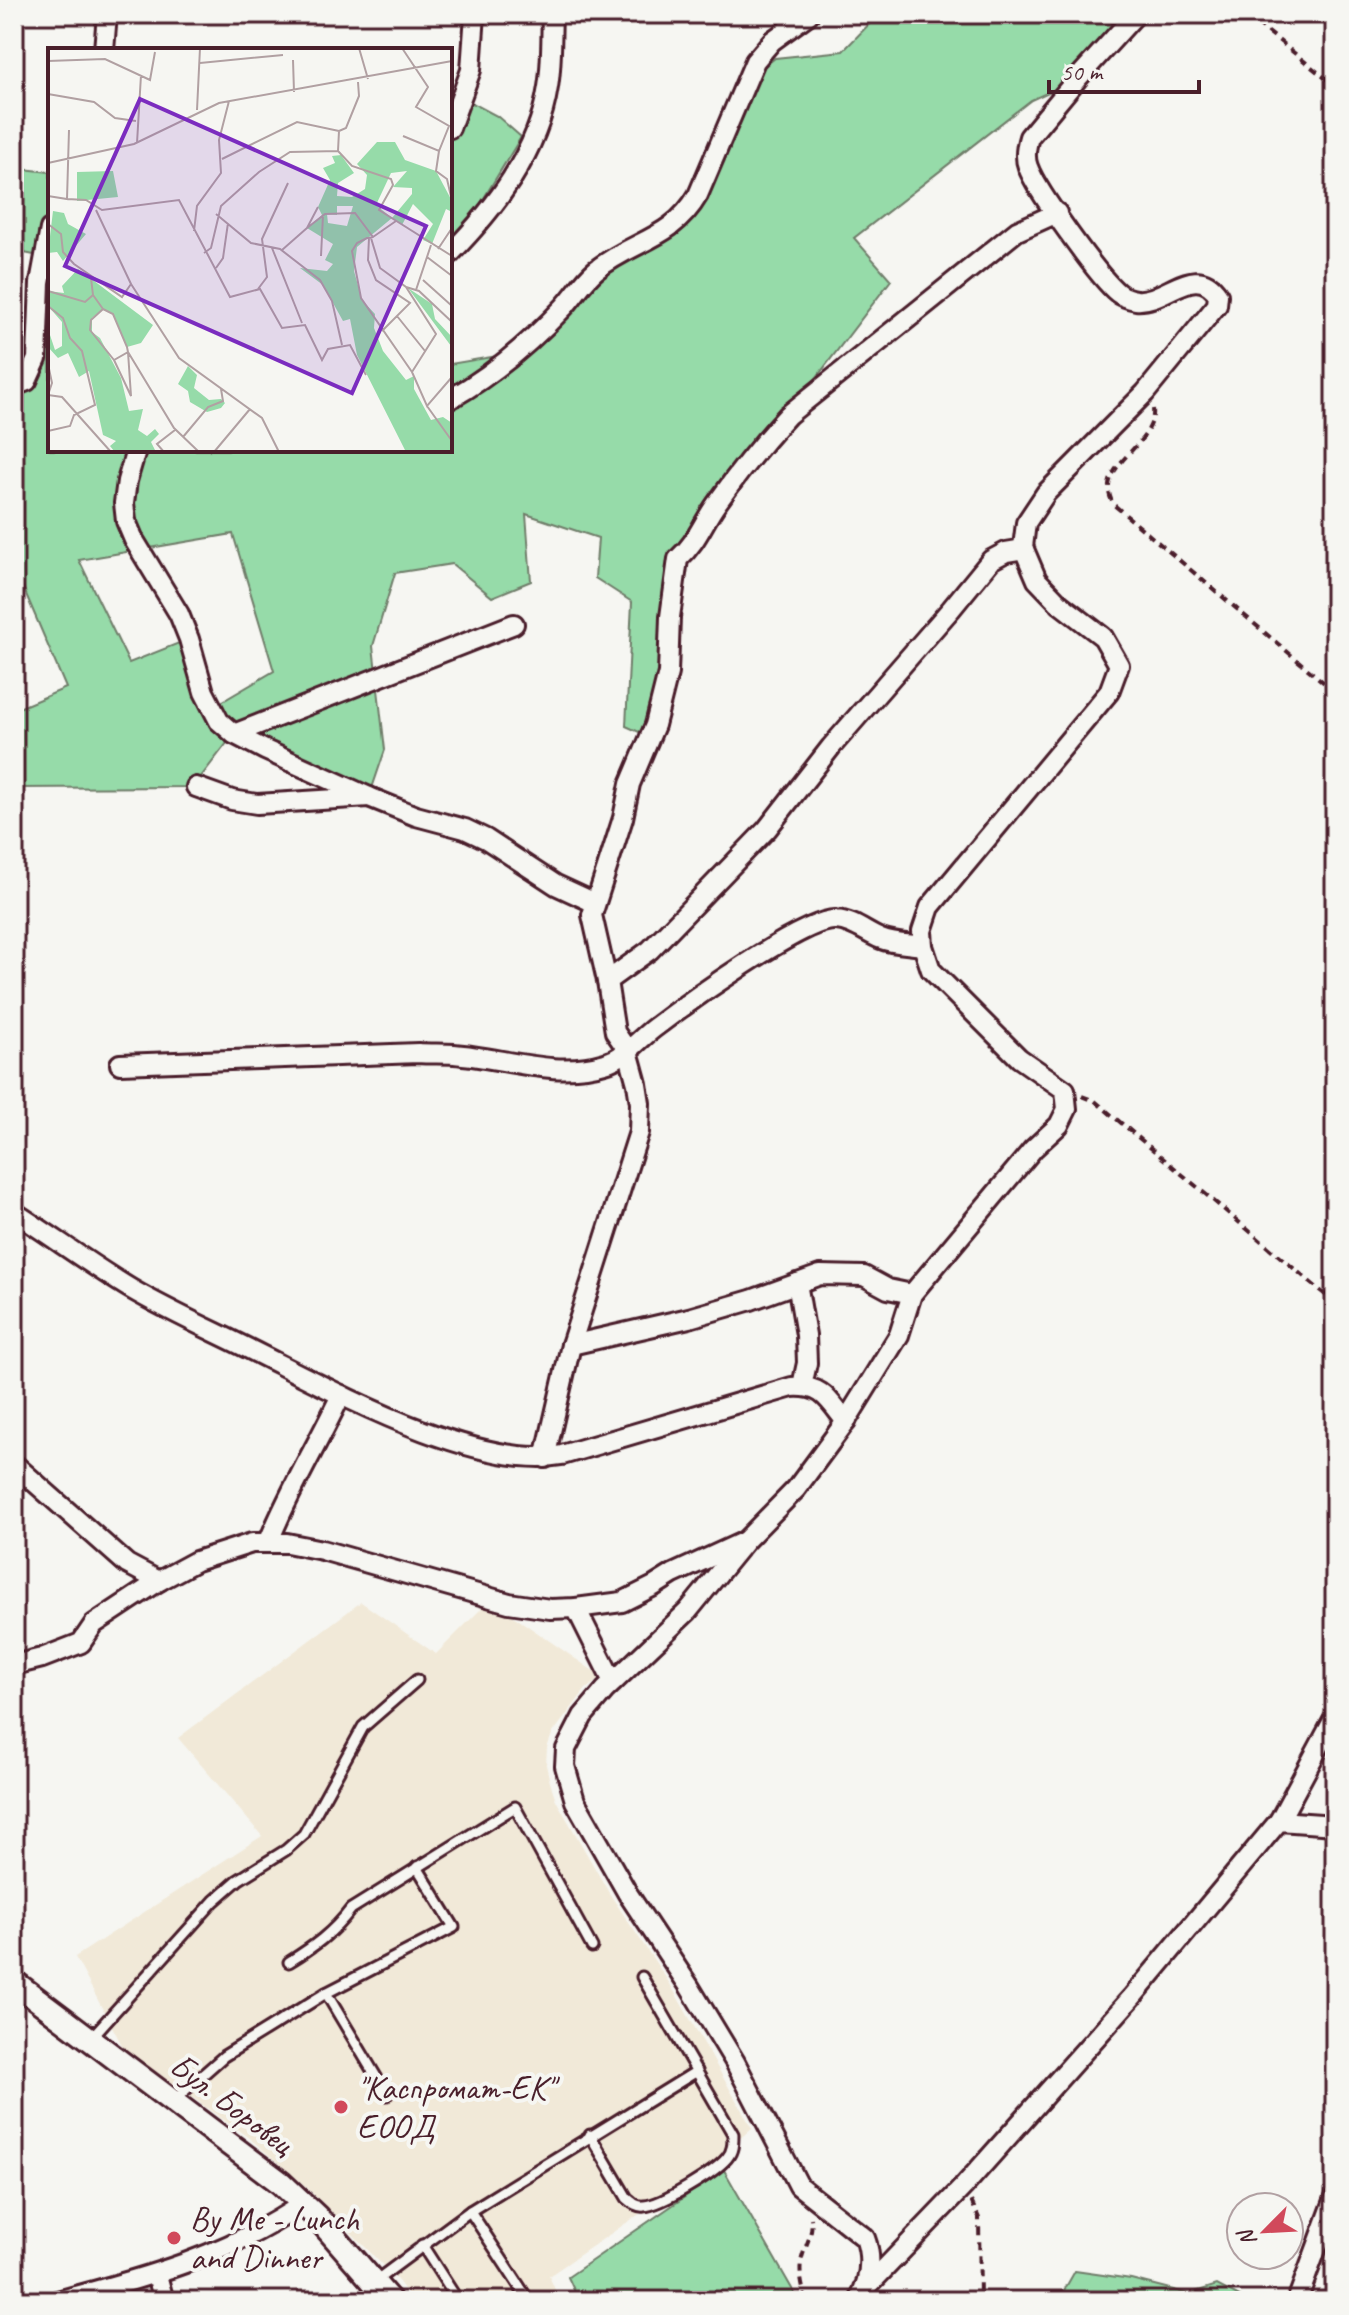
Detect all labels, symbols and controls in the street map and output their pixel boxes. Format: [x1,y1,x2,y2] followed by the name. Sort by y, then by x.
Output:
[1049,44,1199,94] scale bar
[48,48,452,452] inset map
[1061,57,1104,87] text: 50 m
[161,2043,304,2165] street label: Бул. Боровец
[357,2066,561,2148] place label: "Каспромат-ЕК" ЕООД
[332,2098,350,2116] marker: "Каспромат-ЕК" ЕООД
[1225,2191,1305,2271] north arrow
[190,2197,360,2279] place label: By Me - Lunch and Dinner
[1231,2224,1263,2251] text: N
[165,2229,183,2247] marker: By Me - Lunch and Dinner

